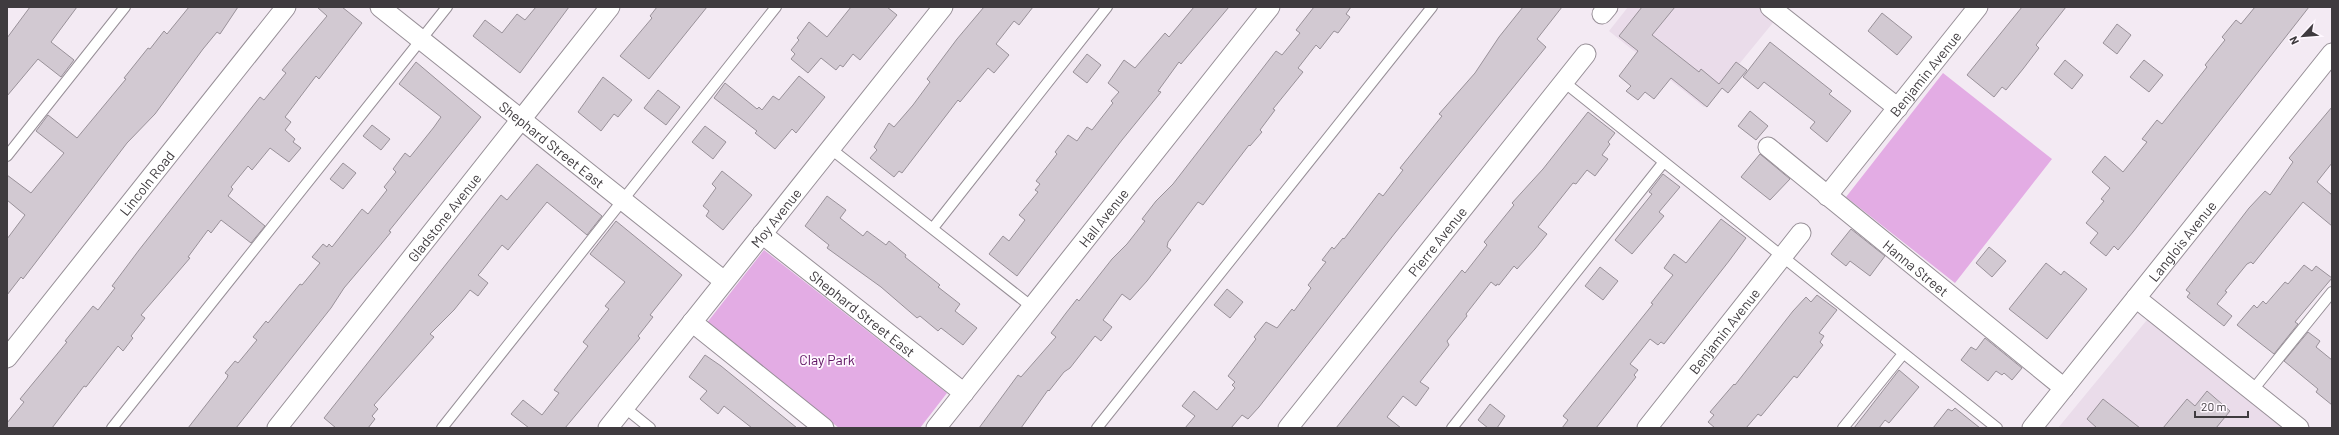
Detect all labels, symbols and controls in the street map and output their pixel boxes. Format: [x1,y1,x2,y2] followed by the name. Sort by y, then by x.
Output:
[2283,16,2323,56] north arrow
[1886,27,1964,119] street label: Benjamin Avenue
[2286,34,2301,47] text: N
[496,97,608,191] street label: Shephard Street East
[115,147,177,219] street label: Lincoln Road
[404,169,484,265] street label: Gladstone Avenue
[747,184,804,251] street label: Moy Avenue
[1075,185,1132,250] street label: Hall Avenue
[2144,197,2219,284] street label: Langlois Avenue
[1404,203,1470,279] street label: Pierre Avenue
[1880,236,1952,299] street label: Hanna Street
[806,266,919,360] street label: Shephard Street East
[1685,284,1763,377] street label: Benjamin Avenue
[799,351,855,368] park label: Clay Park
[2195,393,2248,419] scale bar
[2201,399,2227,413] text: 20 m

